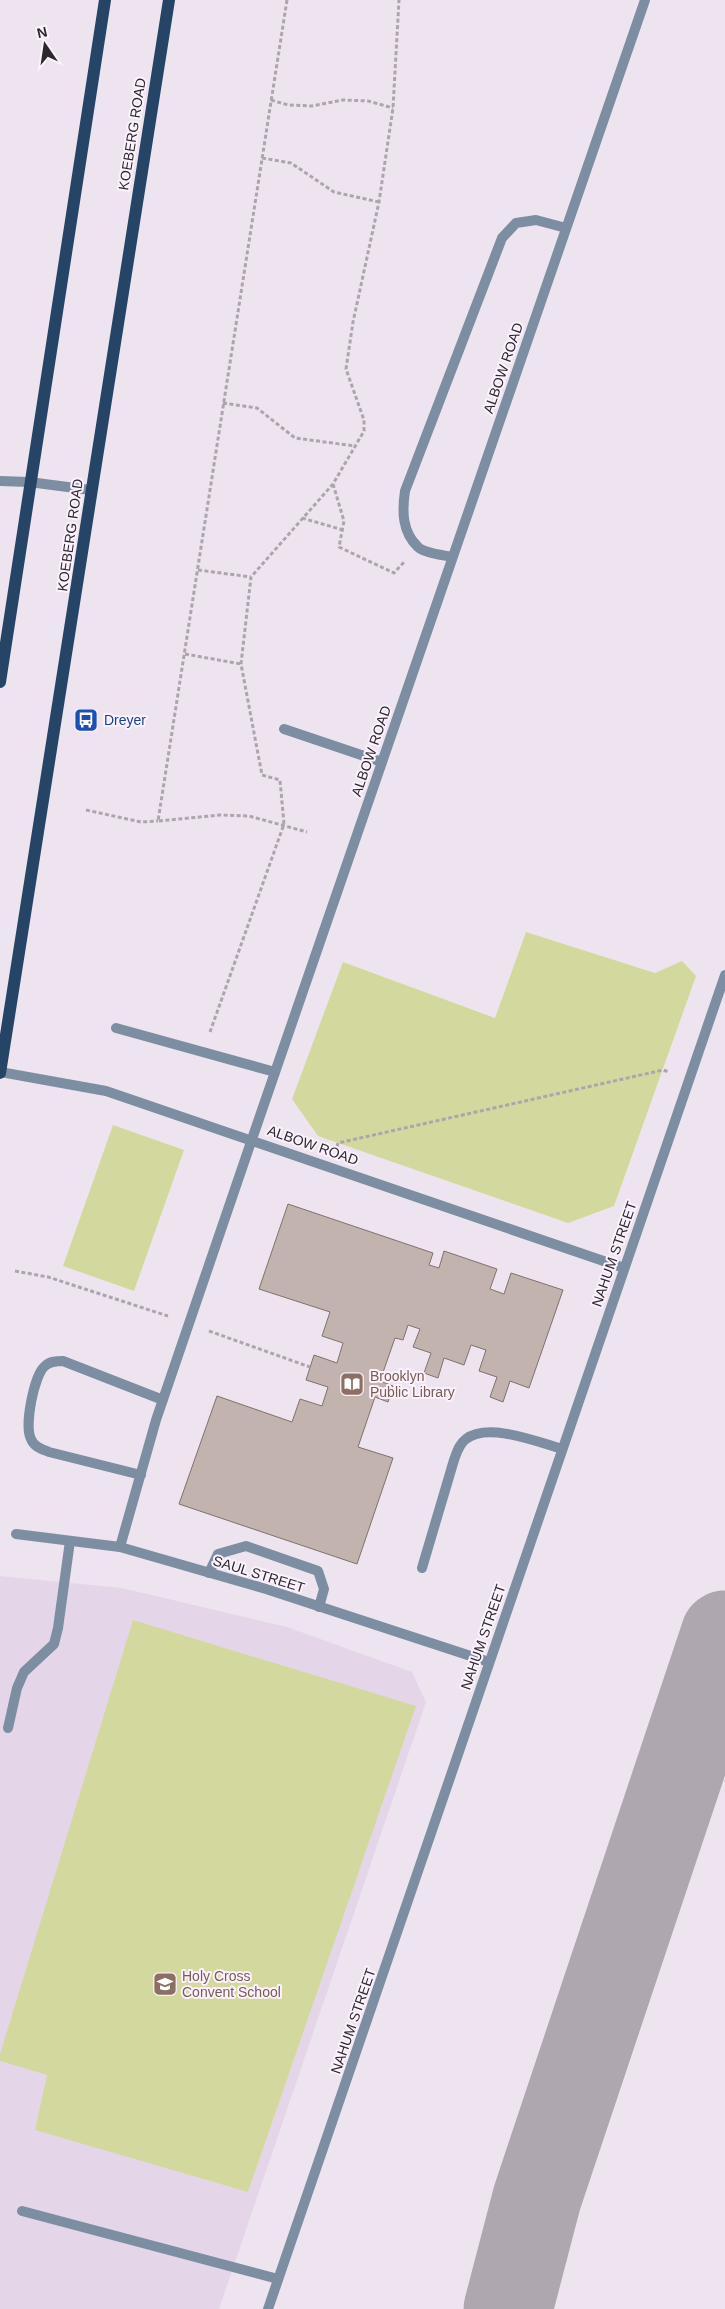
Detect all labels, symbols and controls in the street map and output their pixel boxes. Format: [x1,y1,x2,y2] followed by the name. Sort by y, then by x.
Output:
[20,20,70,70] north arrow
[35,23,49,41] text: N
[115,77,149,191] street label: KOEBERG ROAD
[480,321,526,415] street label: ALBOW ROAD
[54,478,86,592] street label: KOEBERG ROAD
[348,704,394,798] street label: ALBOW ROAD
[73,707,99,733] bus stop icon: Dreyer
[104,712,146,728] place label: Dreyer
[266,1122,360,1168] street label: ALBOW ROAD
[588,1199,640,1309] street label: NAHUM STREET
[370,1368,455,1400] place label: Brooklyn Public Library
[339,1371,365,1397] library icon: Brooklyn Public Library
[211,1552,307,1596] street label: SAUL STREET
[457,1582,509,1692] street label: NAHUM STREET
[327,1966,379,2076] street label: NAHUM STREET
[182,1968,281,2000] place label: Holy Cross Convent School
[152,1971,178,1997] school or university icon: Holy Cross Convent School

